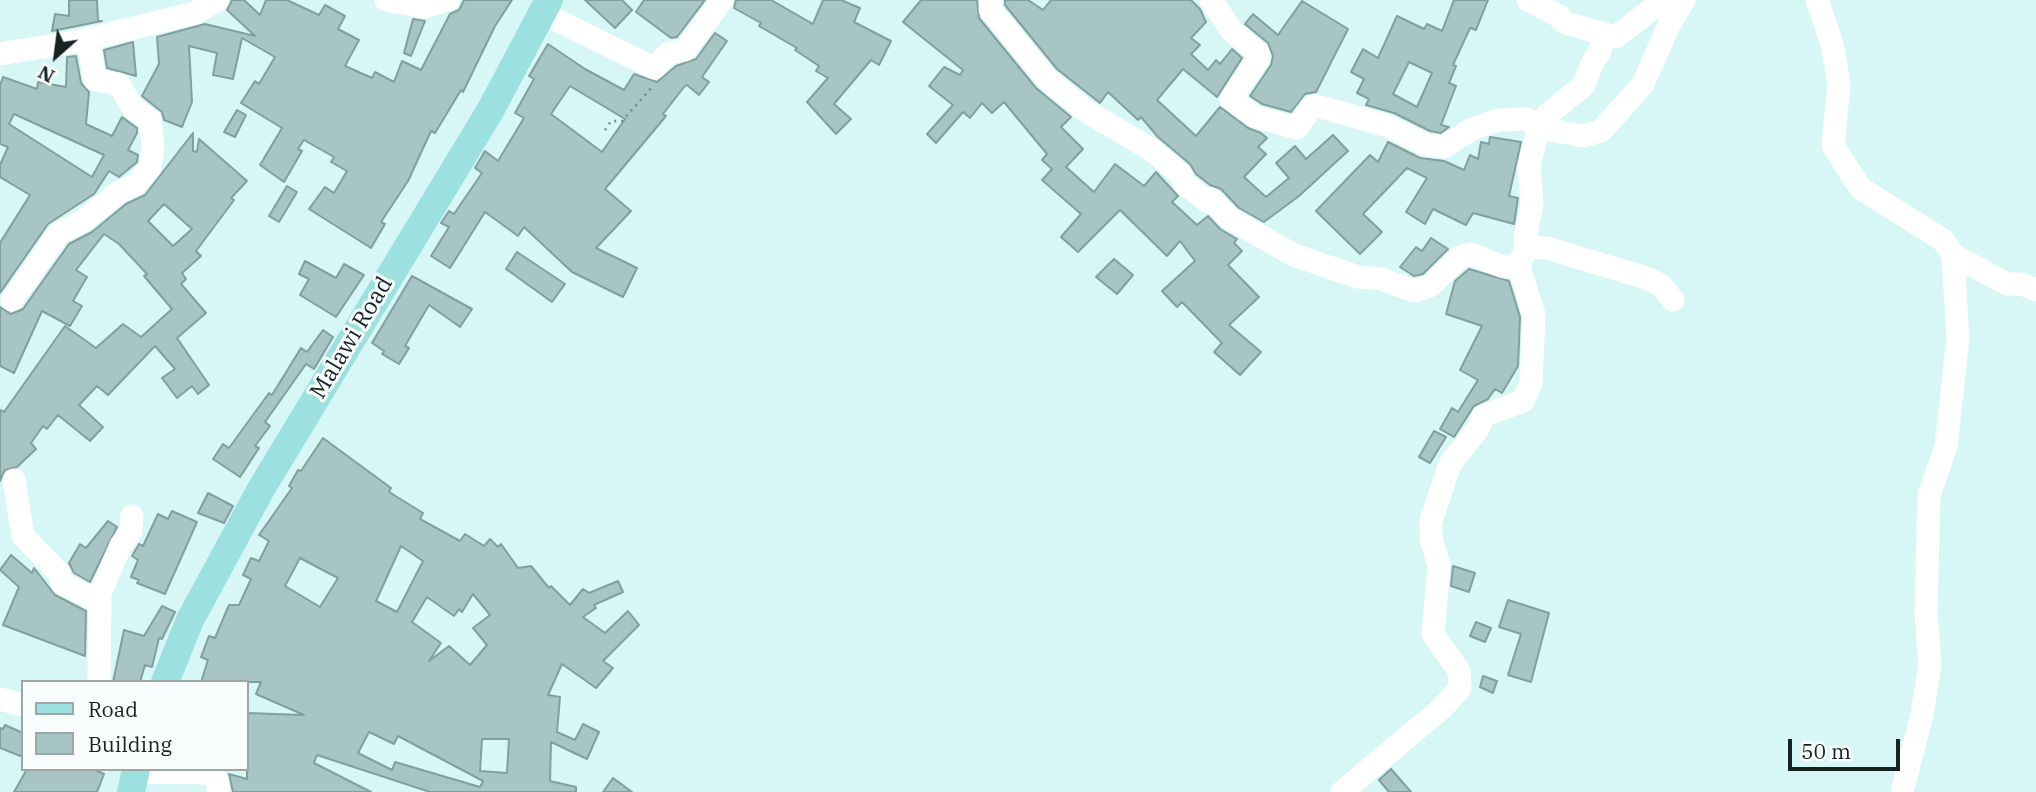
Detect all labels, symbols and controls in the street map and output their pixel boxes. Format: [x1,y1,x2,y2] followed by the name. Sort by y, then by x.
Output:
[21,21,91,91] north arrow
[34,60,58,89] text: N
[305,272,399,404] street label: Malawi Road
[21,680,248,771] legend
[88,695,138,723] text: Road
[1791,726,1903,770] scale bar
[88,730,172,758] text: Building
[1801,737,1851,765] text: 50 m

